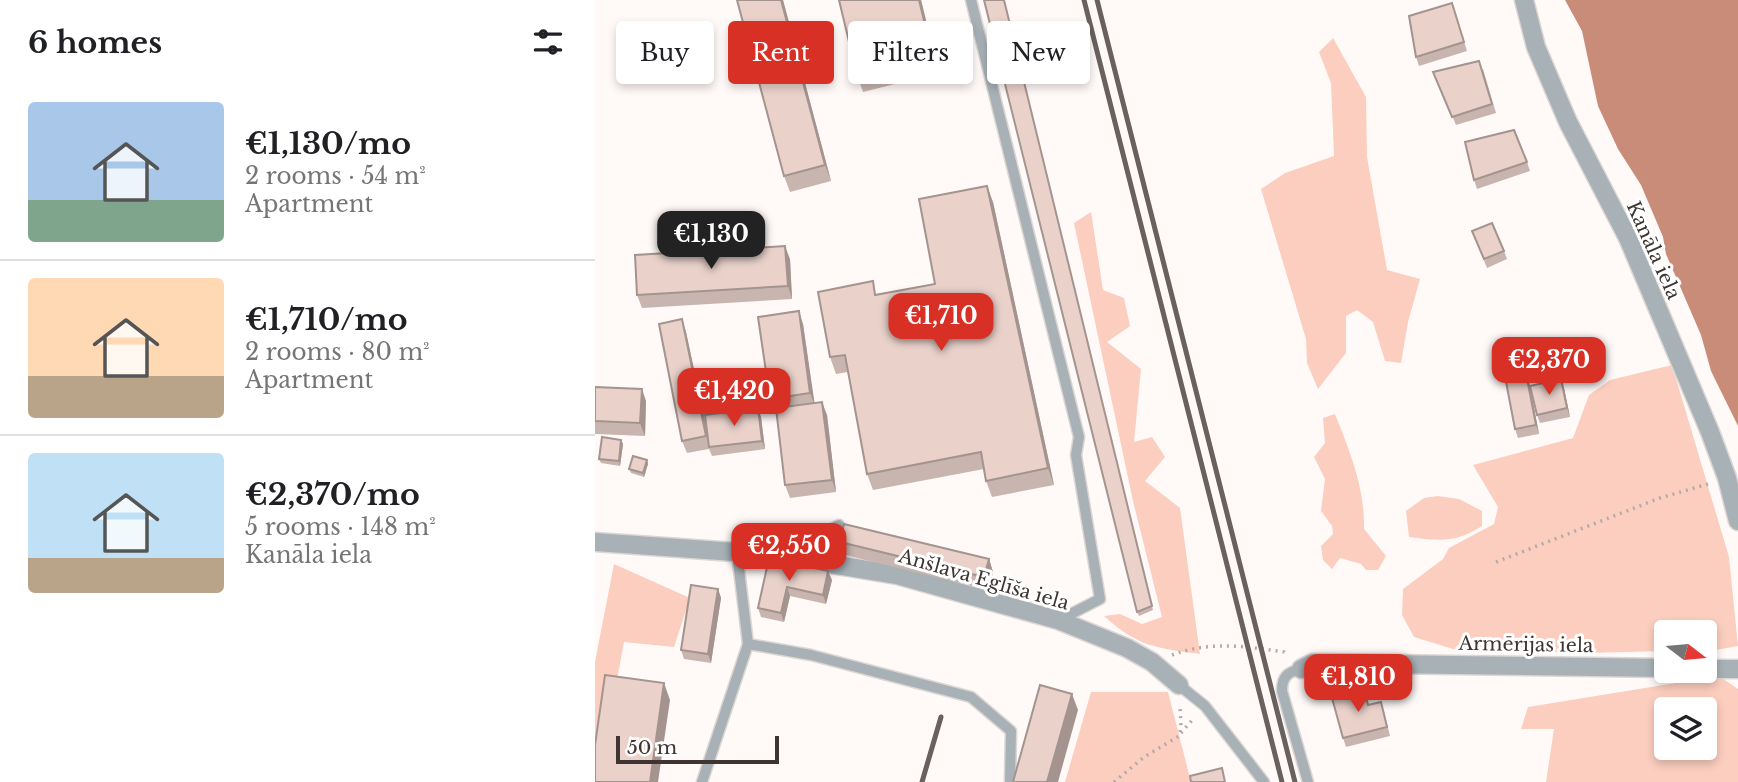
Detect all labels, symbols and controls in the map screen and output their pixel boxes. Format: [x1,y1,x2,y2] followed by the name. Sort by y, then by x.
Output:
[616,21,714,84] chip: Buy
[728,21,834,84] chip: Rent
[848,21,973,84] chip: Filters
[987,21,1090,84] chip: New
[529,23,567,61] icon: filters
[28,24,162,61] text: 6 homes
[245,125,411,162] text: €1,130/mo
[84,130,168,214] icon: home
[245,162,426,190] text: 2 rooms · 54 m²
[245,190,373,218] text: Apartment
[1622,198,1686,303] street label: Kanāla iela
[654,212,768,271] pin: €1,130
[673,220,749,248] text: €1,130
[884,294,998,353] pin: €1,710
[245,301,408,338] text: €1,710/mo
[904,302,978,330] text: €1,710
[84,306,168,390] icon: home
[245,338,430,366] text: 2 rooms · 80 m²
[1492,338,1606,397] pin: €2,370
[1508,346,1590,374] text: €2,370
[245,366,373,394] text: Apartment
[677,368,791,428] pin: €1,420
[693,377,775,405] text: €1,420
[245,476,420,513] text: €2,370/mo
[84,481,168,565] icon: home
[245,513,436,541] text: 5 rooms · 148 m²
[732,524,846,583] pin: €2,550
[747,532,831,560] text: €2,550
[245,541,372,569] text: Kanāla iela
[895,544,1072,615] street label: Anšlava Eglīša iela
[1654,620,1717,682] north arrow
[1654,620,1717,760] map controls
[1457,632,1594,657] street label: Armērijas iela
[1301,654,1415,714] pin: €1,810
[1320,663,1396,691] text: €1,810
[1654,697,1717,760] button: layers
[616,733,779,765] scale bar
[627,736,677,759] text: 50 m

